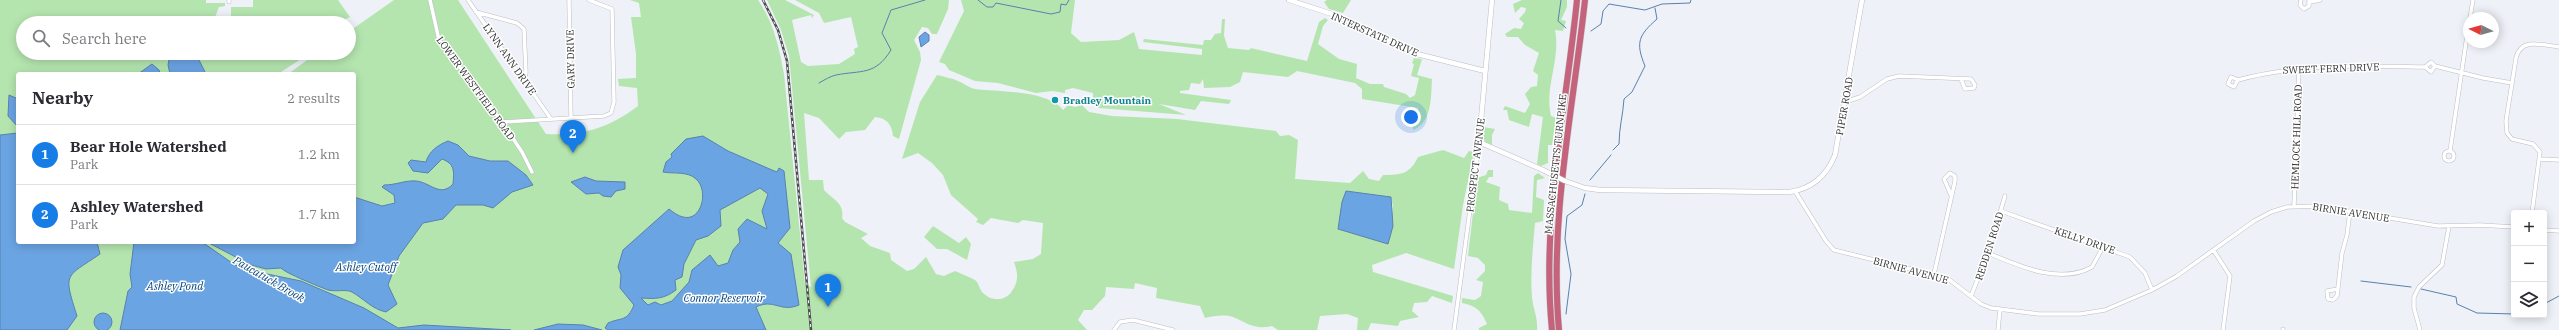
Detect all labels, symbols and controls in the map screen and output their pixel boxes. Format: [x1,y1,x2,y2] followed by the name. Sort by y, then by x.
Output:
[1329,9,1421,60] street label: INTERSTATE DRIVE
[2463,12,2499,48] north arrow
[16,16,356,60] search box
[480,21,539,98] street label: LYNN ANN DRIVE
[30,27,52,49] icon: search
[62,29,147,48] text: Search here
[563,29,578,89] street label: GARY DRIVE
[434,34,518,143] street label: LOWER WESTFIELD ROAD
[2282,60,2380,77] street label: SWEET FERN DRIVE
[1833,76,1856,136] street label: PIPER ROAD
[2288,84,2305,190] street label: HEMLOCK HILL ROAD
[32,87,93,109] text: Nearby
[287,90,340,107] text: 2 results
[1542,93,1569,235] street label: MASSACHUSETTS TURNPIKE
[1063,94,1152,107] place label: Bradley Mountain
[1050,95,1060,105] marker: Bradley Mountain
[1401,107,1421,127] your location
[1463,117,1488,213] street label: PROSPECT AVENUE
[560,120,586,153] pin: 2
[70,137,227,156] text: Bear Hole Watershed
[41,146,49,163] text: 1
[298,146,340,163] text: 1.2 km
[70,156,98,173] text: Park
[70,197,203,216] text: Ashley Watershed
[2311,200,2390,225] street label: BIRNIE AVENUE
[41,206,49,223] text: 2
[298,206,340,223] text: 1.7 km
[1972,210,2007,282] street label: REDDEN ROAD
[2511,210,2547,318] map controls
[2511,210,2547,246] button: +
[70,216,98,233] text: Park
[2053,224,2117,257] street label: KELLY DRIVE
[2511,246,2547,282] button: −
[230,252,307,305] water label: Paucatuck Brook
[1872,254,1950,287] street label: BIRNIE AVENUE
[335,260,399,274] water label: Ashley Cutoff
[815,274,841,307] pin: 1
[146,279,204,293] water label: Ashley Pond
[2511,282,2547,318] button: layers
[683,291,766,305] water label: Connor Reservoir

